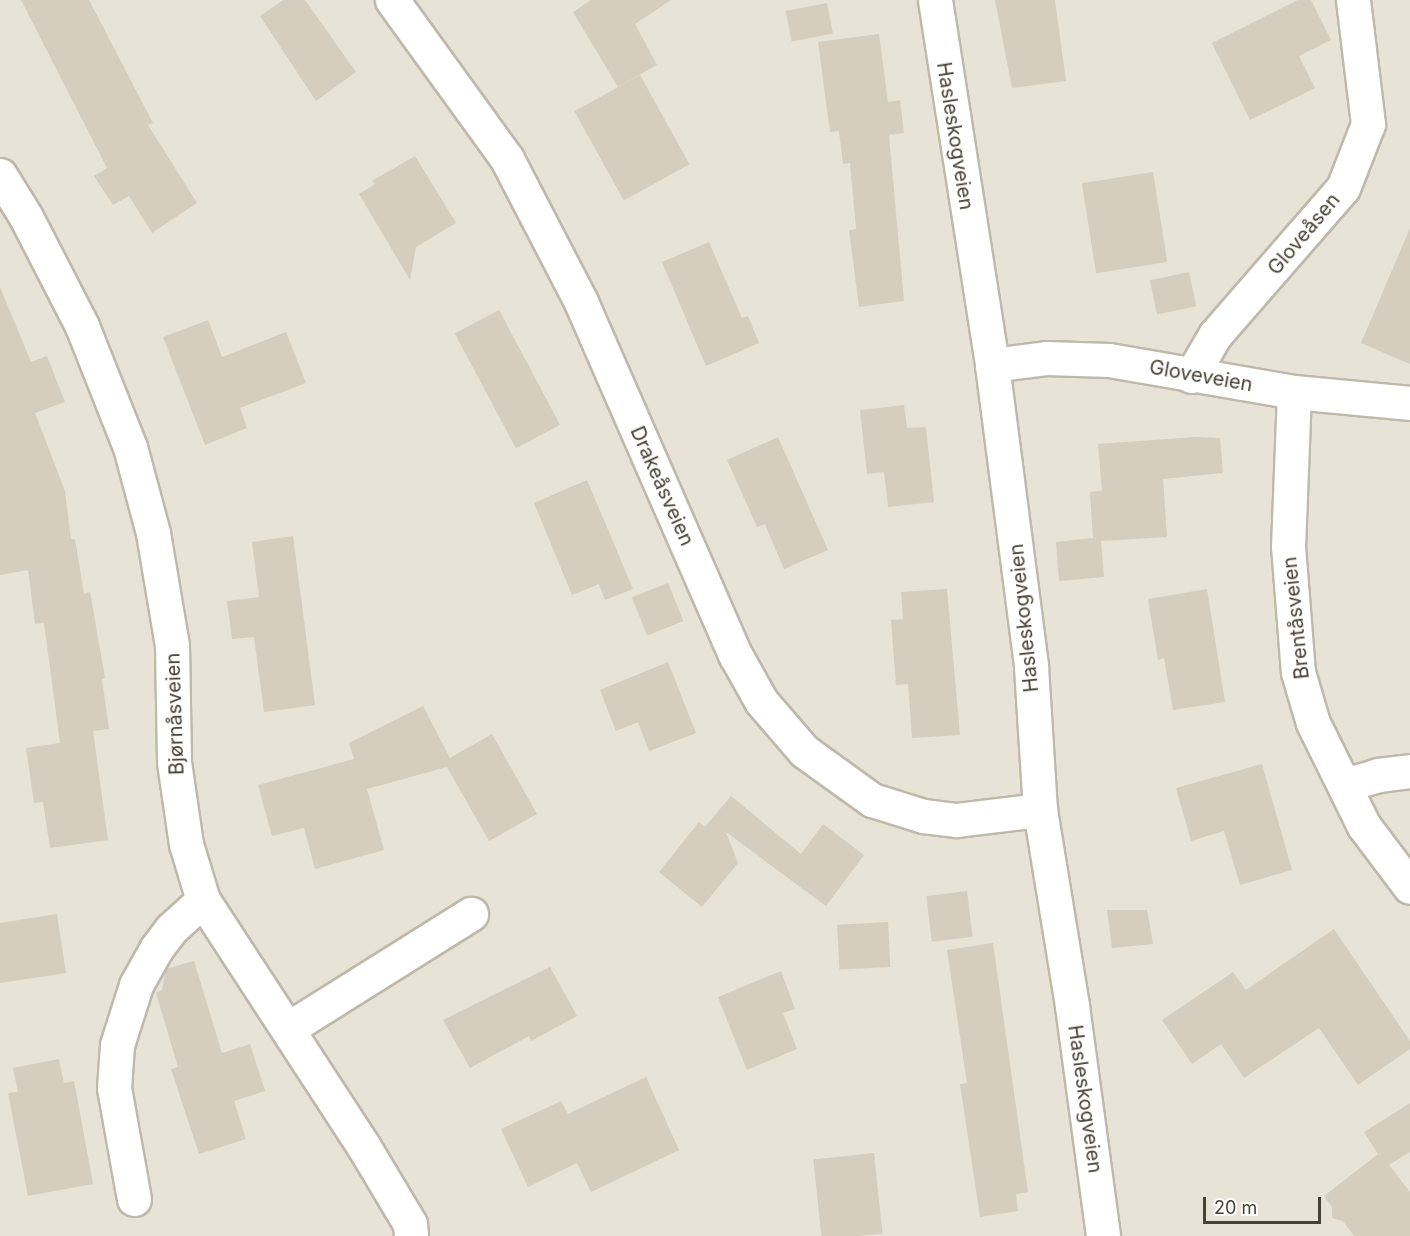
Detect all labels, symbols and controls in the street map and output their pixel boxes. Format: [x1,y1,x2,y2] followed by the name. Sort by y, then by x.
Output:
[931,60,979,212] street label: Hasleskogveien
[1263,188,1345,280] street label: Gloveåsen
[1148,355,1254,397] street label: Gloveveien
[625,423,699,549] street label: Drakeåsveien
[1004,542,1044,694] street label: Hasleskogveien
[1278,556,1314,680] street label: Brentåsveien
[161,653,189,775] street label: Bjørnåsveien
[1063,1023,1107,1175] street label: Hasleskogveien
[1206,1185,1324,1223] scale bar
[1214,1197,1257,1218] text: 20 m

